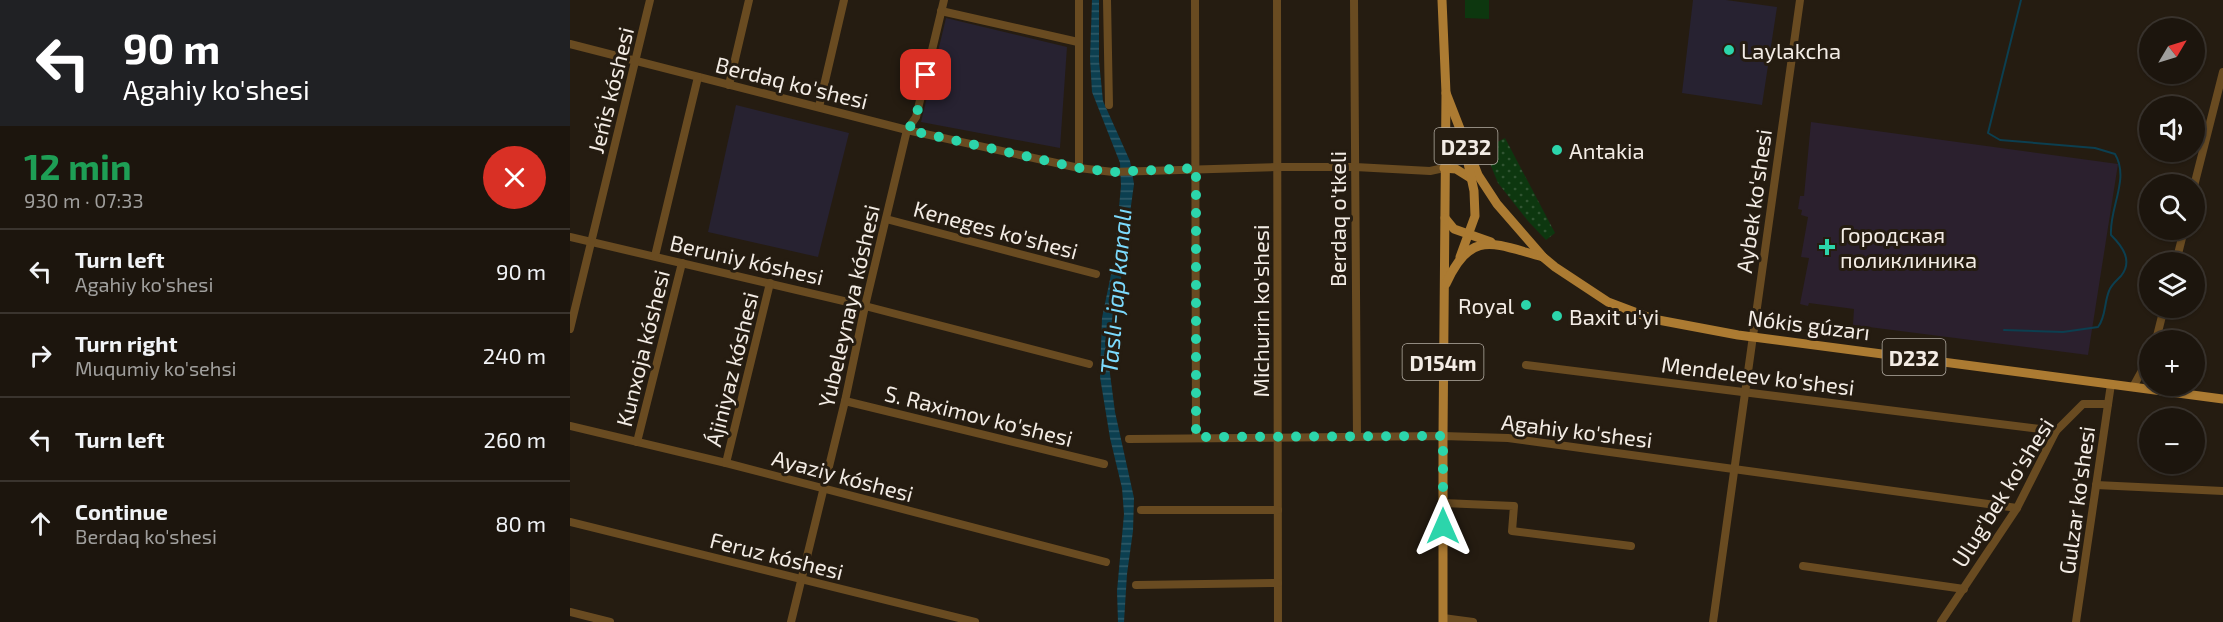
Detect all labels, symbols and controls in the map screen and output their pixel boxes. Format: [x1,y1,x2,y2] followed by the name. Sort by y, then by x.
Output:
[2139,18,2205,84] north arrow
[2139,18,2205,474] map controls
[123,22,220,72] text: 90 m
[24,24,102,102] icon: left
[582,24,638,156] street label: Jeńis kóshesi
[1741,37,1841,63] place label: Laylakcha
[1722,43,1736,57] marker: Laylakcha
[900,49,951,100] pin
[713,50,871,114] street label: Berdaq ko'shesi
[909,58,942,91] icon: arrive
[123,73,310,105] text: Agahiy ko'shesi
[2139,96,2205,162] button: sound
[1730,127,1776,275] street label: Aybek ko'shesi
[1434,128,1498,164] road number: D232
[1569,137,1645,163] place label: Antakia
[1550,143,1564,157] marker: Antakia
[24,144,132,187] text: 12 min
[483,146,546,209] button: close
[1324,151,1350,287] street label: Berdaq o'tkeli
[2139,174,2205,240] button: search
[24,188,144,212] text: 930 m · 07:33
[911,195,1081,263] street label: Keneges ko'shesi
[812,202,884,410] street label: Yubeleynaya kóshesi
[1093,207,1137,375] water label: Taslı-jap kanalı
[1840,221,1977,272] place label: Городская поликлиника
[1247,225,1273,397] street label: Michurin ko'shesi
[668,229,826,289] street label: Beruniy kóshesi
[1818,238,1836,256] marker: Городская поликлиника
[75,246,164,272] text: Turn left
[2139,252,2205,318] button: layers
[24,255,57,288] icon: left
[496,258,546,284] text: 90 m
[610,267,675,429] street label: Kunxoja kóshesi
[75,272,213,296] text: Agahiy ko'shesi
[699,289,764,449] street label: Ájiniyaz kóshesi
[1458,292,1514,318] place label: Royal
[1519,298,1533,312] marker: Royal
[1569,303,1659,329] place label: Baxit u'yi
[1746,304,1872,344] street label: Nókis gúzarı
[1550,309,1564,323] marker: Baxit u'yi
[75,330,177,356] text: Turn right
[2139,330,2205,396] button: +
[24,339,57,372] icon: right
[1882,339,1946,375] road number: D232
[483,342,546,368] text: 240 m
[1402,344,1484,380] road number: D154m
[1660,350,1856,400] street label: Mendeleev ko'shesi
[75,356,237,380] text: Muqumiy ko'sehsi
[882,379,1076,451] street label: S. Raximov ko'shesi
[1500,408,1654,452] street label: Agahiy ko'shesi
[2139,408,2205,474] button: −
[1946,413,2058,571] street label: Ulug'bek ko'shesi
[24,423,57,456] icon: left
[2053,424,2099,576] street label: Gulzar ko'shesi
[75,426,164,452] text: Turn left
[484,426,546,452] text: 260 m
[769,444,917,506] street label: Ayaziy kóshesi
[1411,494,1475,558] position arrow
[75,498,168,524] text: Continue
[24,507,57,540] icon: ahead
[495,510,546,536] text: 80 m
[75,524,217,548] text: Berdaq ko'shesi
[708,526,846,584] street label: Feruz kóshesi

